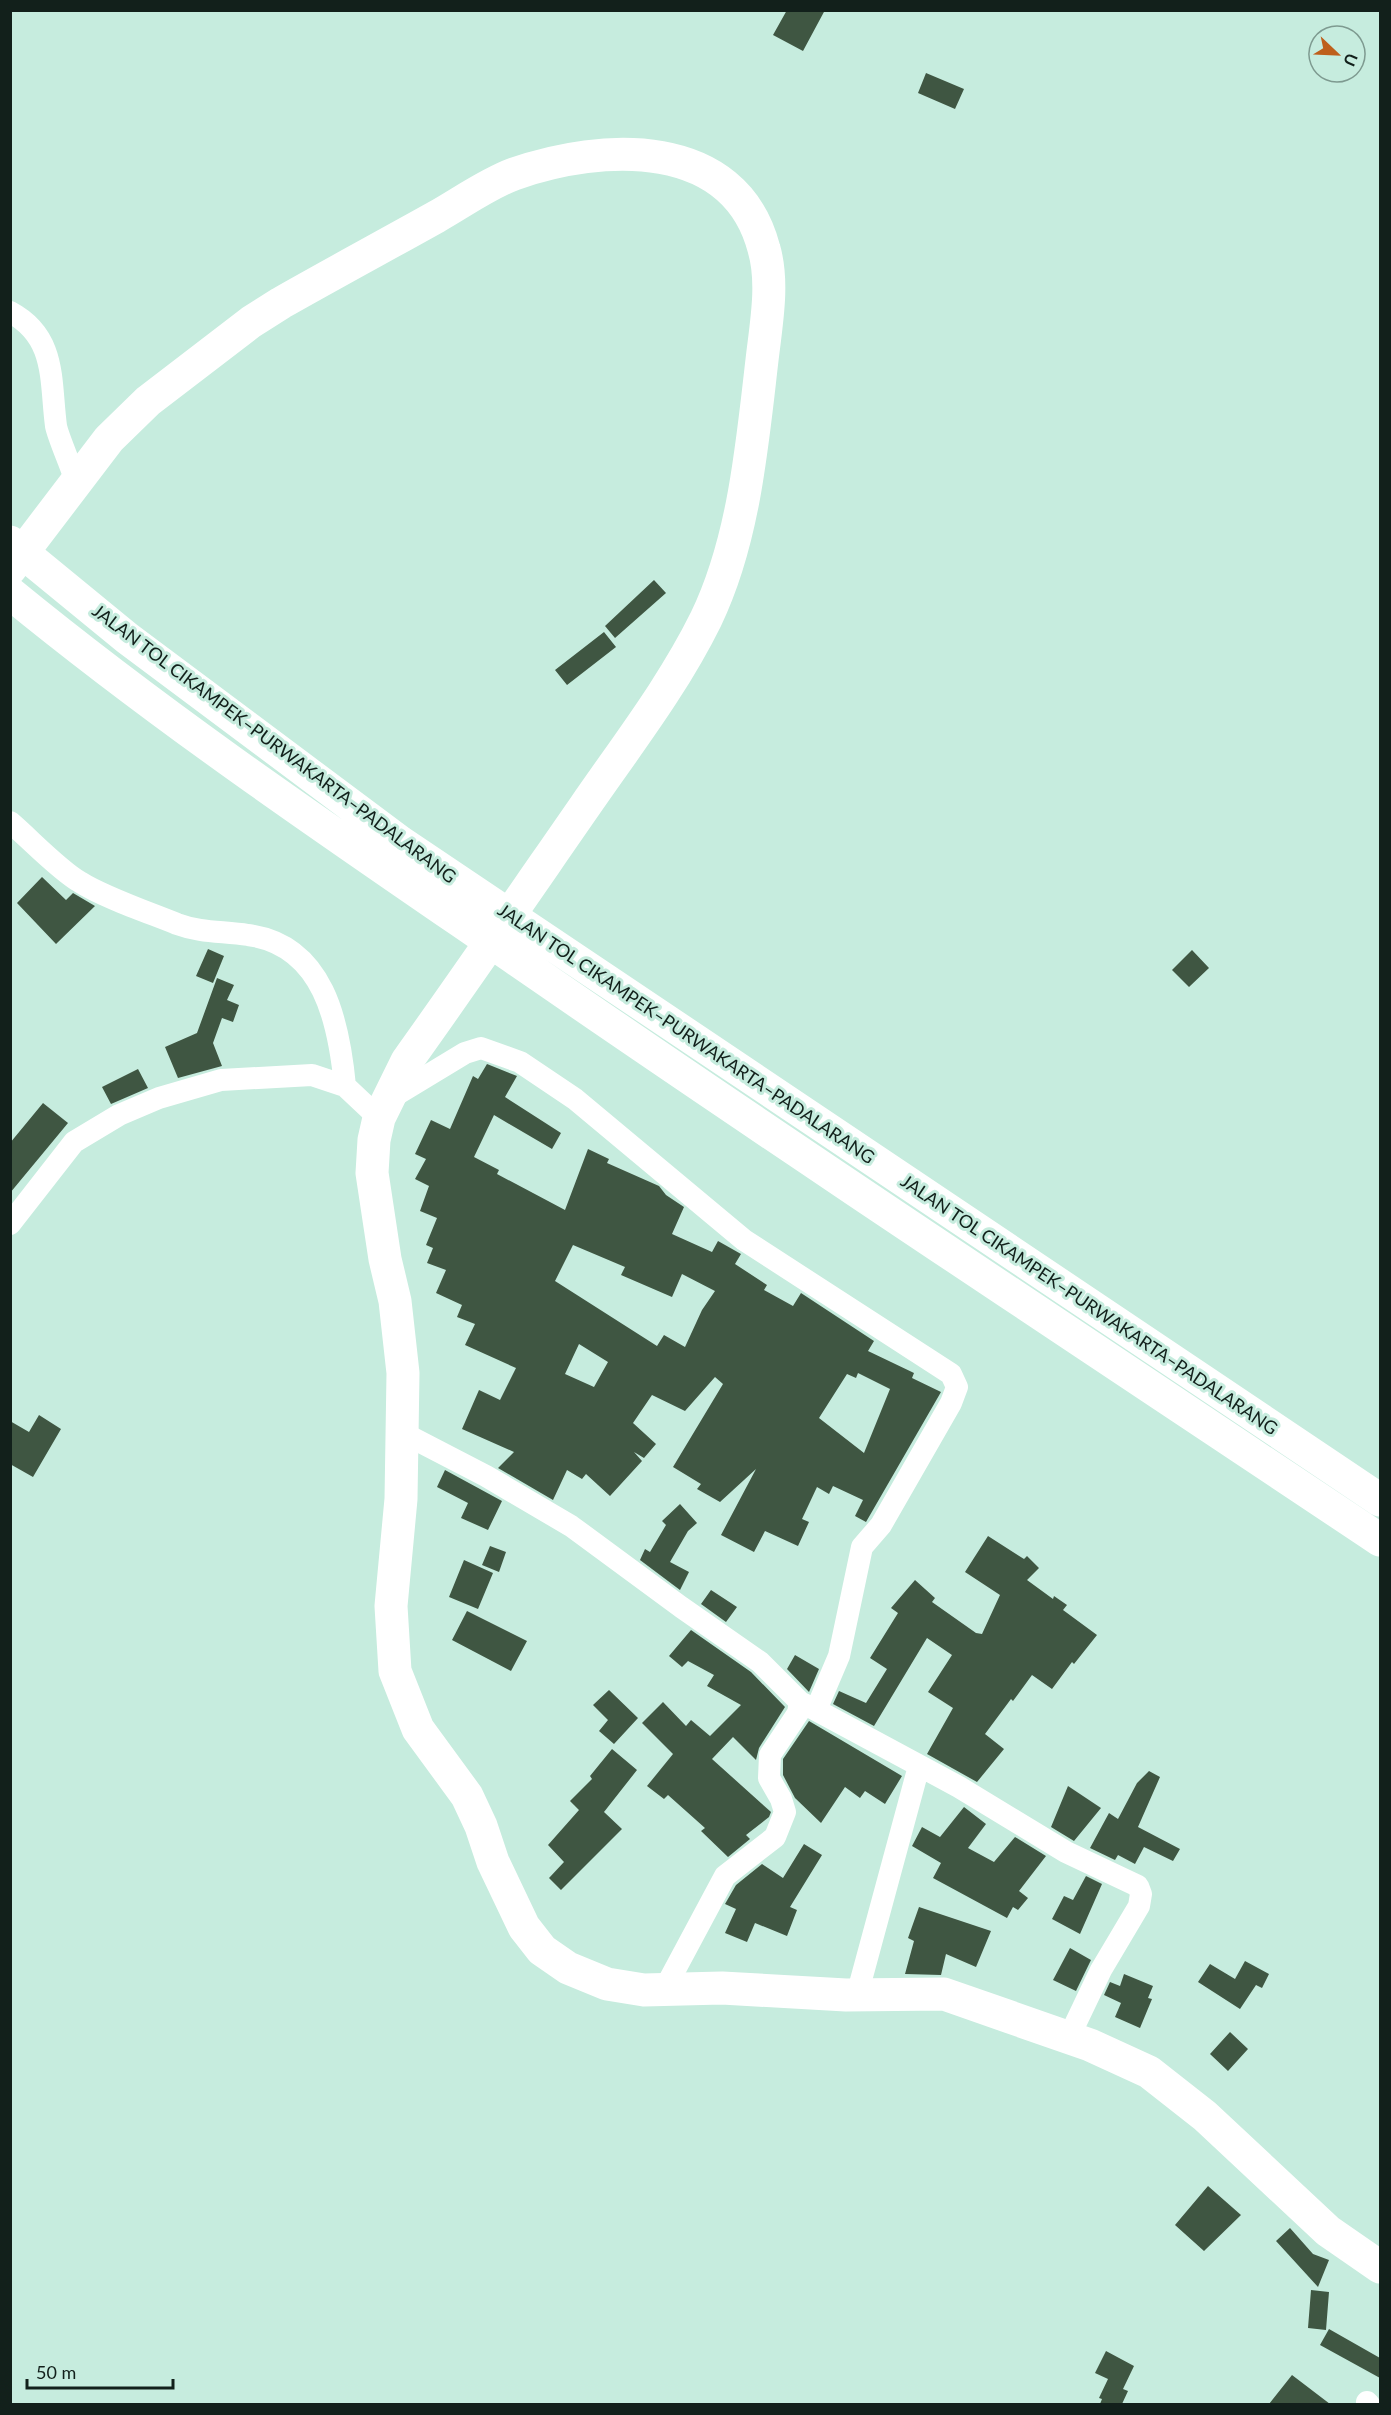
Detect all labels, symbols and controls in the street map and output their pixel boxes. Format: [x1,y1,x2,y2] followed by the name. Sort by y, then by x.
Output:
[1307,24,1367,84] north arrow
[1340,51,1362,69] text: U
[88,599,461,887] street label: JALAN TOL CIKAMPEK–PURWAKARTA–PADALARANG
[494,898,879,1168] street label: JALAN TOL CIKAMPEK–PURWAKARTA–PADALARANG
[897,1169,1282,1439] street label: JALAN TOL CIKAMPEK–PURWAKARTA–PADALARANG
[27,2352,172,2390] scale bar
[36,2361,76,2383] text: 50 m

